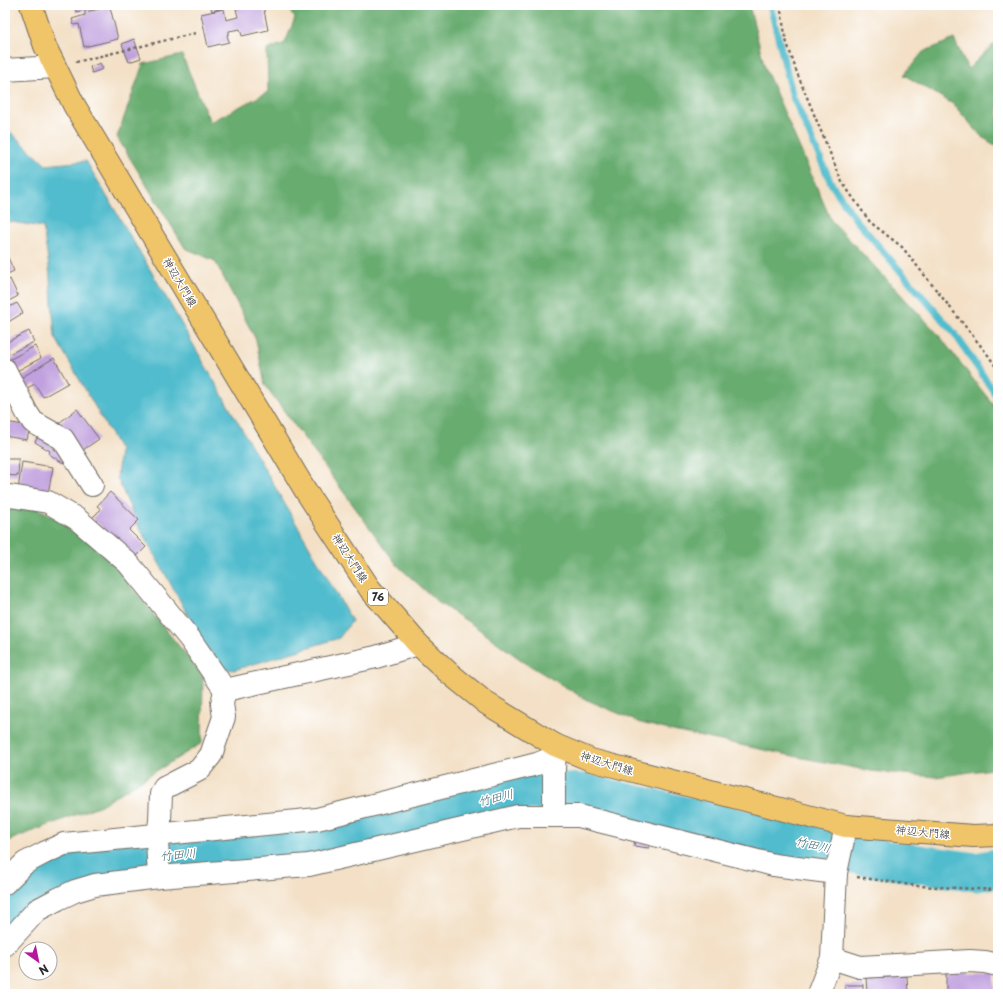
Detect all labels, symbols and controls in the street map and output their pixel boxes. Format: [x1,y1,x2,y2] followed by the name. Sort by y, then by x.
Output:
[159,254,202,310] street label: 神辺大門線
[328,530,373,585] street label: 神辺大門線
[368,589,388,605] road number: 76
[578,746,636,779] street label: 神辺大門線
[476,784,515,810] water label: 竹田川
[895,821,951,842] street label: 神辺大門線
[794,831,833,857] water label: 竹田川
[159,843,197,865] water label: 竹田川
[18,941,58,981] north arrow
[35,960,52,979] text: N

